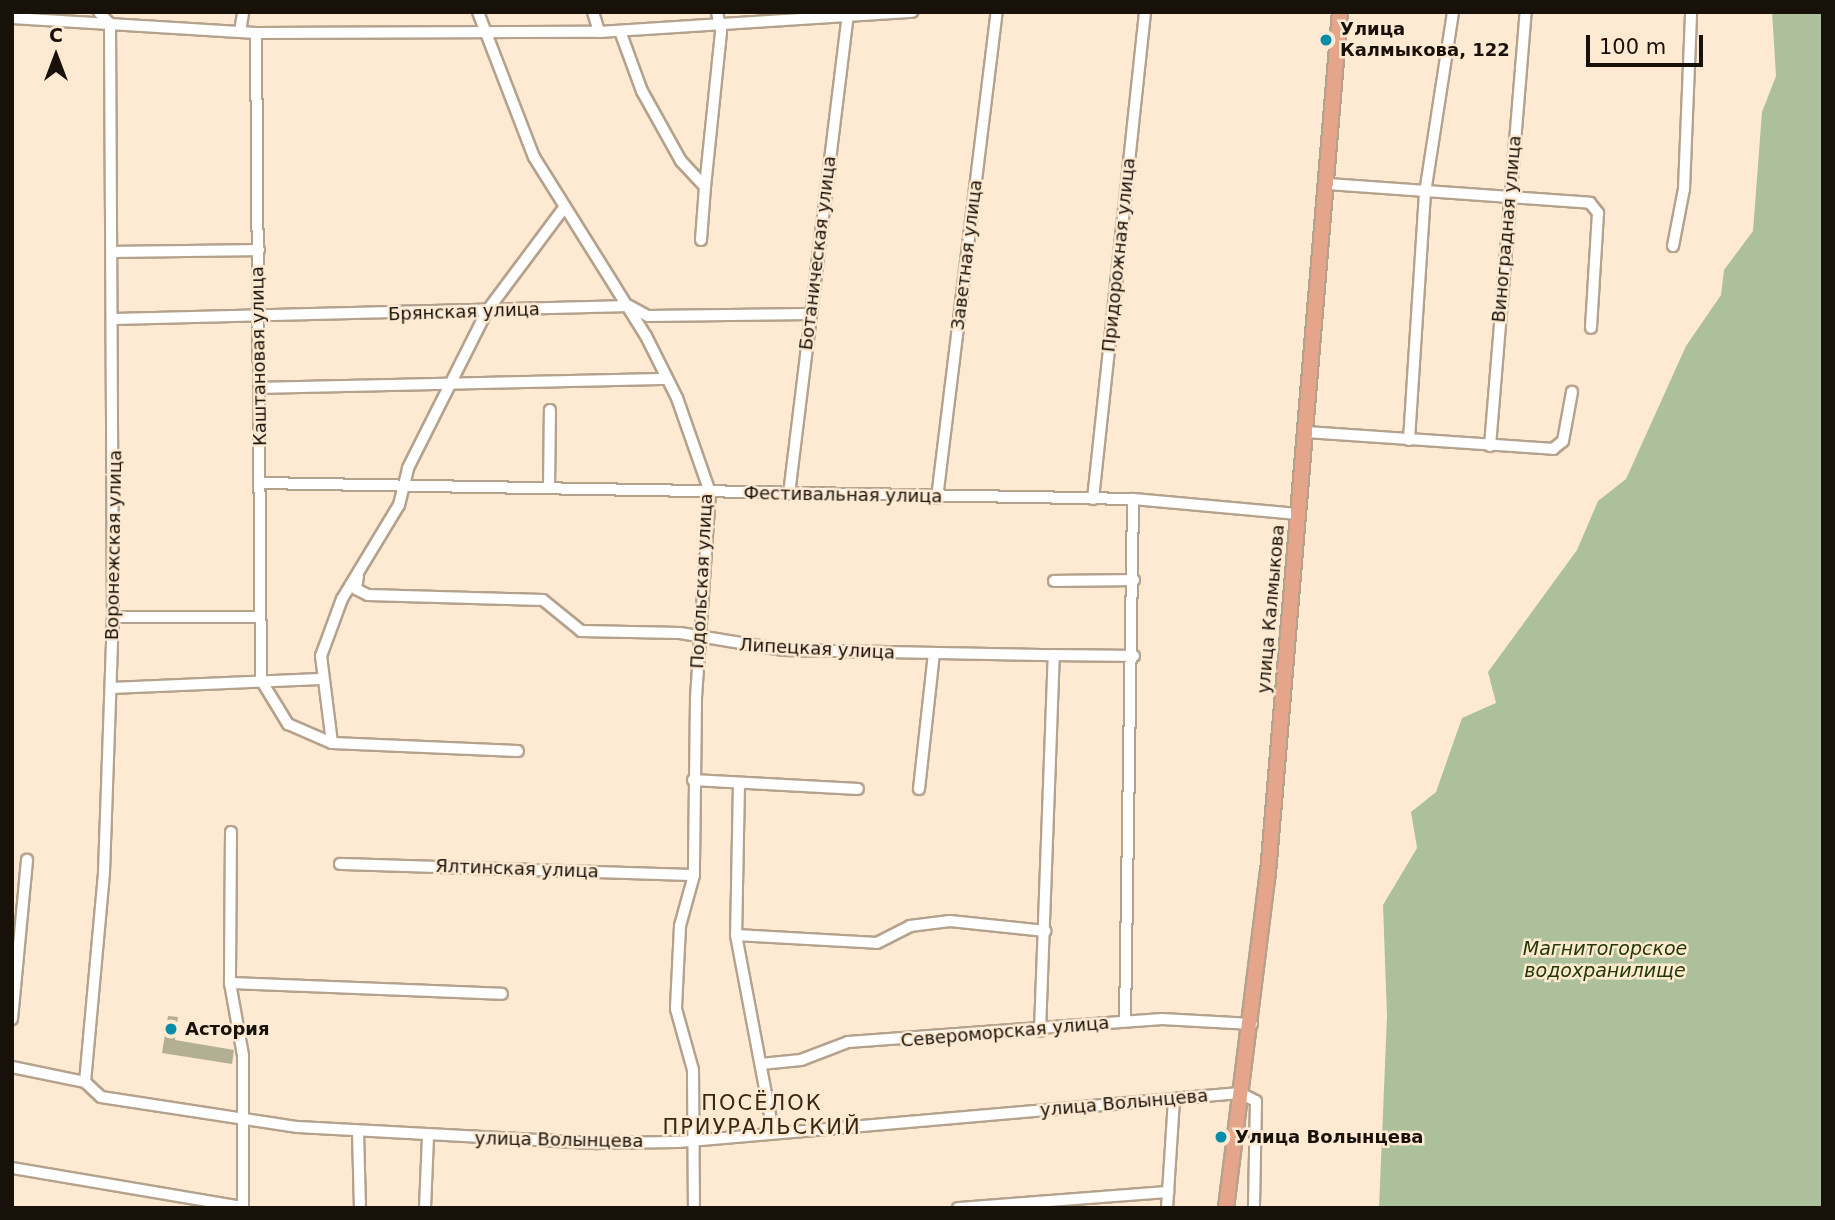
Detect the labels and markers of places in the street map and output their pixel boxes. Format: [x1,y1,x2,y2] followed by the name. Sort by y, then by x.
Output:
[1340,19,1510,61] place label: Улица Калмыкова, 122
[1318,32,1334,48] marker: Улица Калмыкова, 122
[185,1018,269,1040] place label: Астория
[163,1021,179,1037] marker: Астория
[1235,1126,1423,1148] place label: Улица Волынцева
[1213,1129,1229,1145] marker: Улица Волынцева

